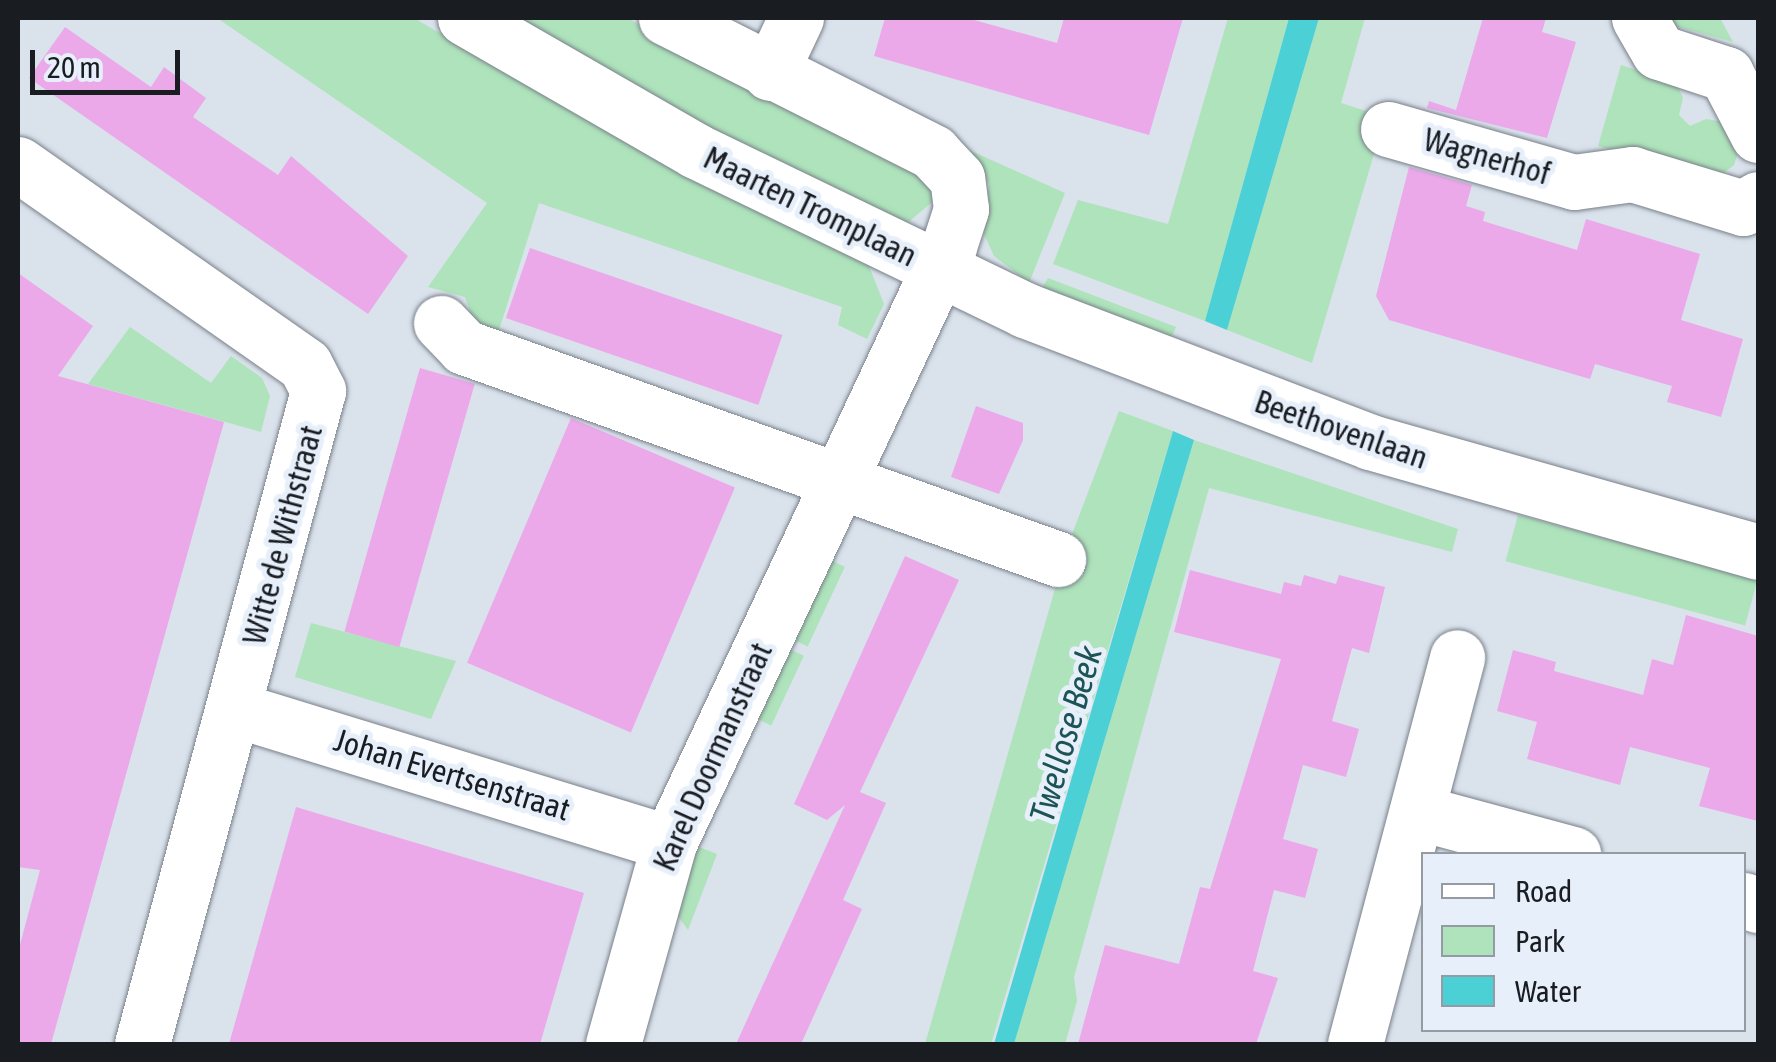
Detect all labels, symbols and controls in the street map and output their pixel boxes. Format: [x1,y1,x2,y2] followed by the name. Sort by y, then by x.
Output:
[35,30,185,92] scale bar
[47,50,101,84] text: 20 m
[1419,121,1555,193] street label: Wagnerhof
[697,139,923,275] street label: Maarten Tromplaan
[1250,383,1432,477] street label: Beethovenlaan
[235,421,331,649] street label: Witte de Withstraat
[645,637,781,877] street label: Karel Doormanstraat
[1020,641,1110,827] water label: Twellose Beek
[329,721,575,829] street label: Johan Evertsenstraat
[1421,852,1746,1032] legend
[1515,874,1572,908] text: Road
[1515,924,1565,958] text: Park
[1515,974,1581,1008] text: Water

